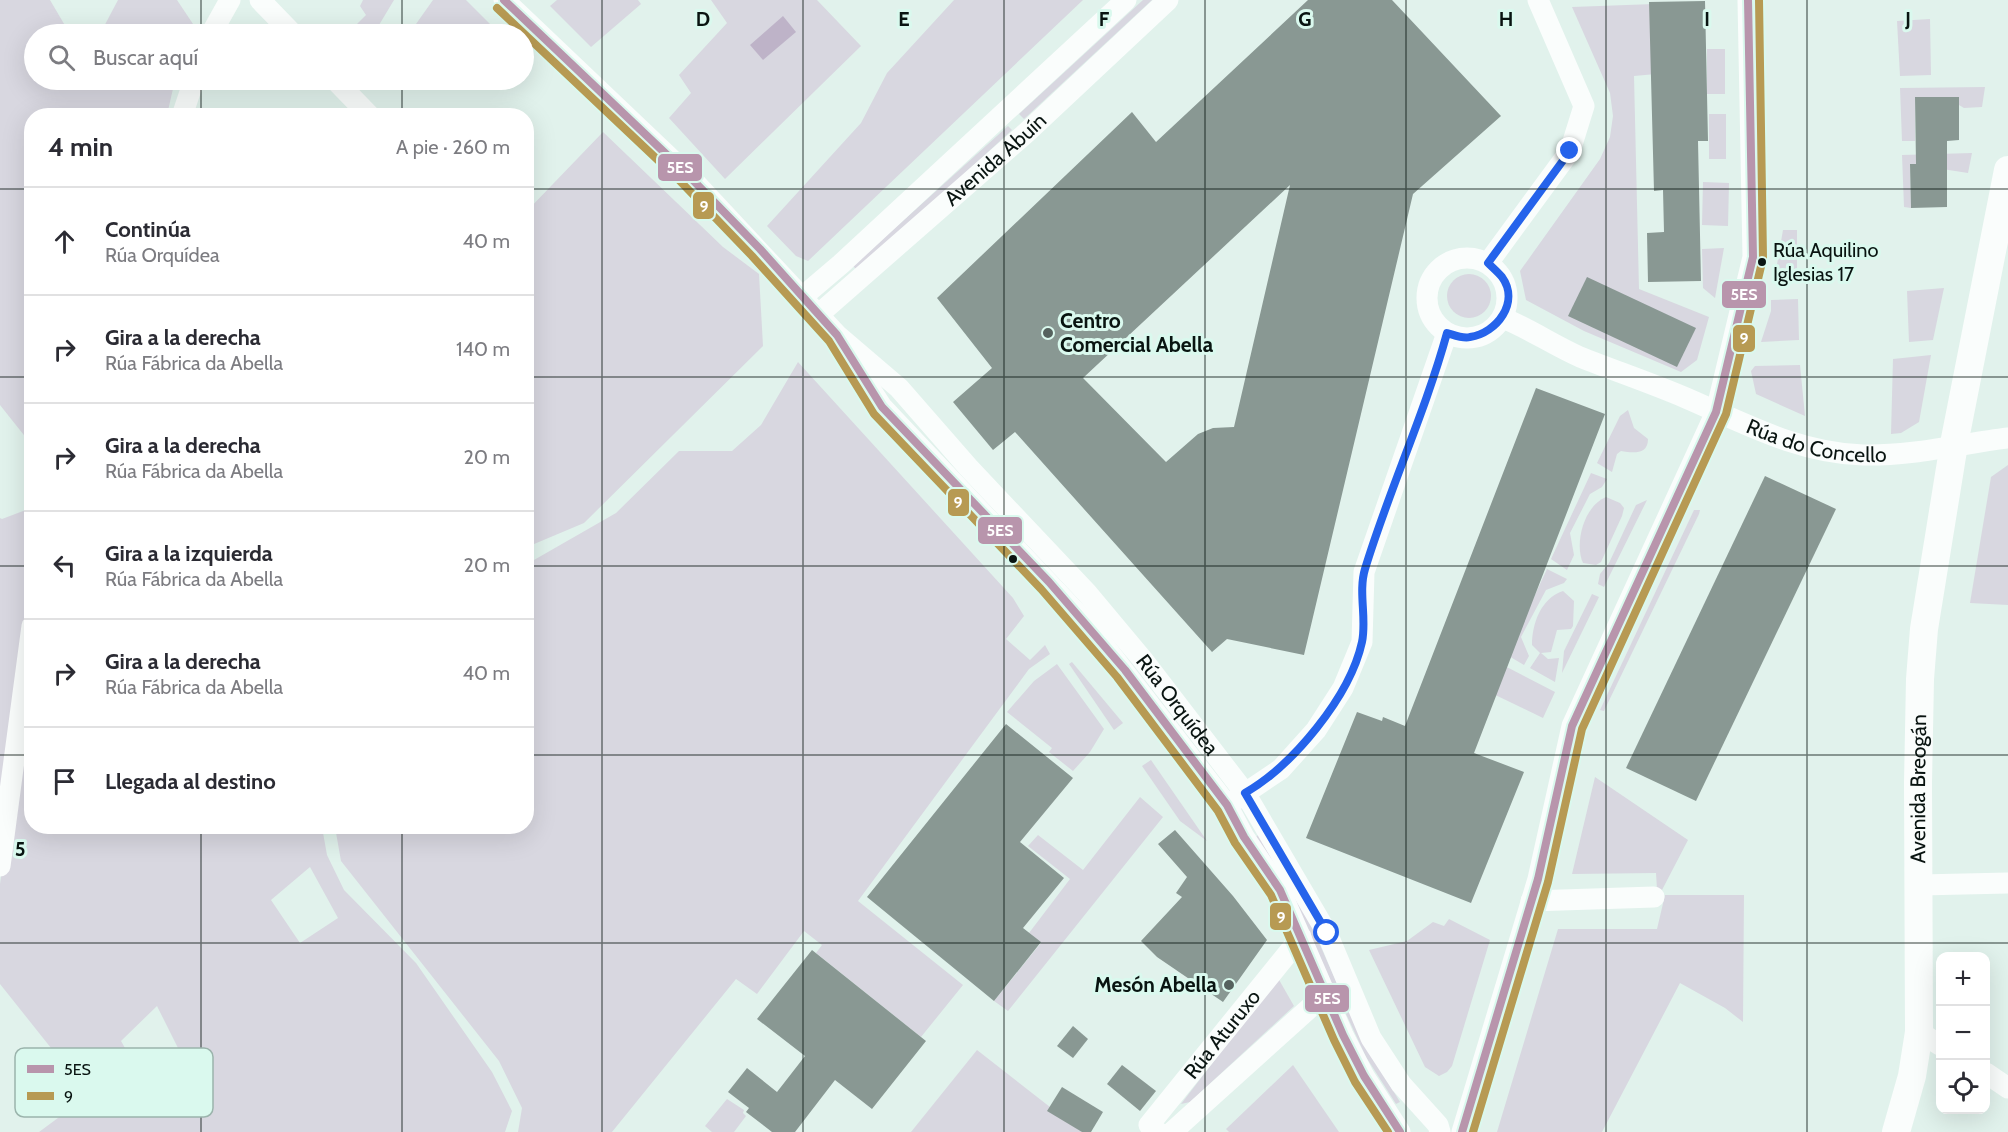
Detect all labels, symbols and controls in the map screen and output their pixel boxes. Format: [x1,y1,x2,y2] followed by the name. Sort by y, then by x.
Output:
[696,7,710,31] text: D
[898,7,910,31] text: E
[1099,7,1110,31] text: F
[1298,7,1312,31] text: G
[1499,7,1513,31] text: H
[1704,7,1710,31] text: I
[1904,7,1911,31] text: J
[24,24,534,90] search box
[45,41,78,74] icon: search
[93,44,198,71] text: Buscar aquí
[939,107,1051,211] street label: Avenida Abuín
[48,131,113,163] text: 4 min
[396,135,510,159] text: A pie · 260 m
[1556,137,1582,163] route end
[657,153,703,182] line badge: 5ES
[667,158,693,177] text: 5ES
[692,191,715,220] line badge: 9
[700,197,709,216] text: 9
[105,216,191,243] text: Continúa
[48,225,81,258] icon: ahead
[462,229,510,253] text: 40 m
[1773,238,1879,286] place label: Rúa Aquilino Iglesias 17
[105,243,220,267] text: Rúa Orquídea
[1756,256,1768,268] marker: Rúa Aquilino Iglesias 17
[1721,280,1767,309] line badge: 5ES
[1731,285,1757,304] text: 5ES
[1060,308,1214,357] place label: Centro Comercial Abella
[105,324,261,351] text: Gira a la derecha
[1732,324,1756,353] line badge: 9
[1041,326,1055,340] marker: Centro Comercial Abella
[1740,329,1749,348] text: 9
[48,333,81,366] icon: right
[456,337,510,361] text: 140 m
[105,351,283,375] text: Rúa Fábrica da Abella
[1743,413,1887,467] street label: Rúa do Concello
[105,432,261,459] text: Gira a la derecha
[48,441,81,474] icon: right
[464,445,510,469] text: 20 m
[105,459,283,483] text: Rúa Fábrica da Abella
[947,488,970,517] line badge: 9
[954,493,963,512] text: 9
[977,516,1023,545] line badge: 5ES
[987,521,1013,540] text: 5ES
[105,540,273,567] text: Gira a la izquierda
[48,549,81,582] icon: left
[464,553,510,577] text: 20 m
[1007,553,1019,565] unlabelled marker
[105,567,283,591] text: Rúa Fábrica da Abella
[105,648,261,675] text: Gira a la derecha
[1131,649,1224,760] street label: Rúa Orquídea
[48,657,81,690] icon: right
[462,661,510,685] text: 40 m
[105,675,283,699] text: Rúa Fábrica da Abella
[1905,714,1931,863] street label: Avenida Breogán
[48,765,81,798] icon: arrive
[105,768,276,795] text: Llegada al destino
[15,837,25,861] text: 5
[1269,902,1292,931] line badge: 9
[1277,908,1286,927] text: 9
[1313,919,1339,945] route start
[1936,952,1990,1114] map controls
[1936,952,1990,1006] button: +
[1094,972,1218,997] place label: Mesón Abella
[1222,978,1236,992] marker: Mesón Abella
[1178,984,1265,1084] street label: Rúa Aturuxo
[1304,984,1350,1013] line badge: 5ES
[1314,989,1340,1008] text: 5ES
[1936,1006,1990,1060] button: −
[15,1048,213,1117] legend
[64,1060,91,1079] text: 5ES
[1936,1060,1990,1114] button: locate
[64,1087,73,1106] text: 9

